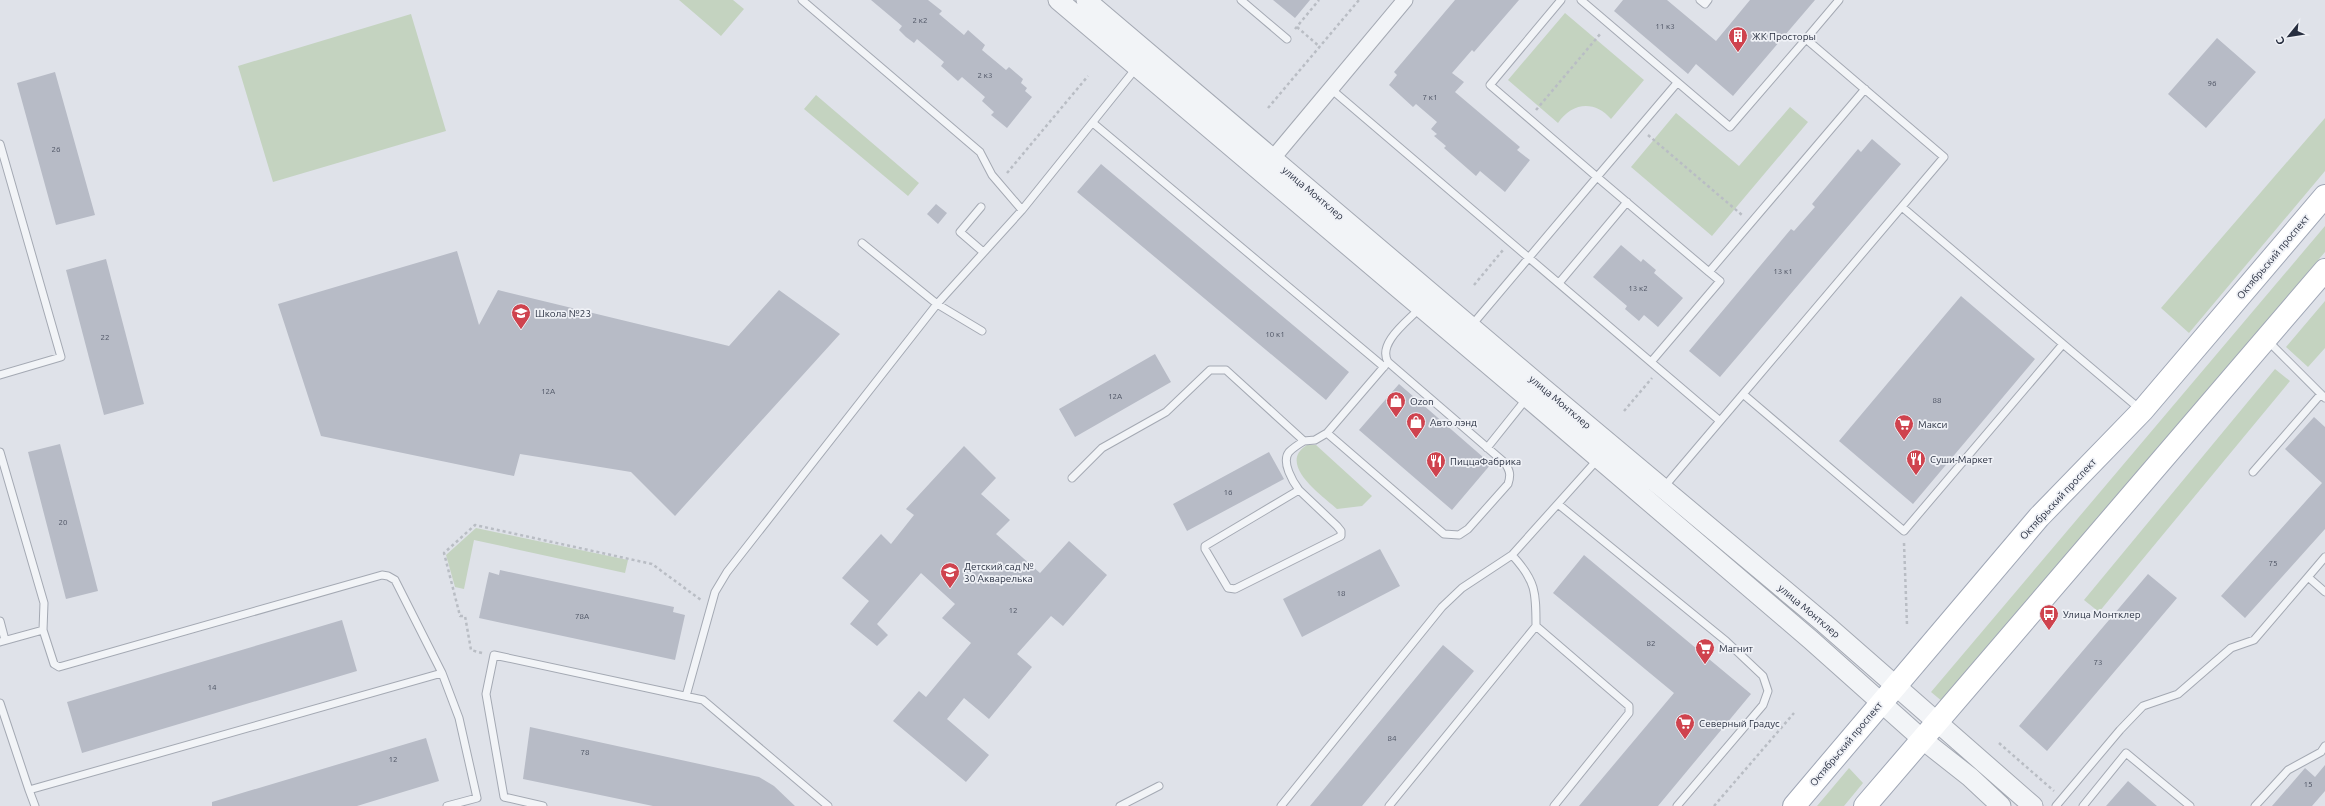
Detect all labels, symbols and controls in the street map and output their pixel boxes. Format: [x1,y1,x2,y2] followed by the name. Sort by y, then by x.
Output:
[913,16,927,25] house number: 2 к2
[2269,16,2309,56] north arrow
[1655,22,1675,31] house number: 11 к3
[1727,25,1749,53] building icon: ЖК Просторы
[1752,31,1816,42] place label: ЖК Просторы
[2273,35,2287,47] text: С
[978,71,992,80] house number: 2 к3
[2207,79,2217,88] house number: 96
[1423,93,1437,102] house number: 7 к1
[51,145,61,154] house number: 26
[1280,164,1346,222] street label: улица Монтклер
[2235,212,2312,301] street label: Октябрьский проспект
[1773,267,1793,276] house number: 13 к1
[1628,284,1648,293] house number: 13 к2
[510,302,532,330] school or university icon: Школа №23
[535,308,591,319] place label: Школа №23
[1265,330,1285,339] house number: 10 к1
[100,333,110,342] house number: 22
[1527,373,1593,431] street label: улица Монтклер
[541,387,556,396] house number: 12А
[1385,390,1407,418] shop icon: Ozon
[1108,392,1123,401] house number: 12А
[1410,396,1434,407] place label: Ozon
[1932,396,1942,405] house number: 88
[1405,411,1427,439] shop icon: Авто лэнд
[1893,413,1915,441] supermarket icon: Макси
[1430,417,1477,428] place label: Авто лэнд
[1918,419,1947,430] place label: Макси
[1905,448,1927,476] restaurant icon: Суши-Маркет
[1425,450,1447,478] restaurant icon: ПиццаФабрика
[1930,454,1993,465] place label: Суши-Маркет
[1450,456,1521,467] place label: ПиццаФабрика
[2018,456,2099,542] street label: Октябрьский проспект
[1223,488,1233,497] house number: 16
[58,518,68,527] house number: 20
[2268,559,2278,568] house number: 75
[939,561,961,589] school or university icon: Детский сад № 30 Акварелька
[964,561,1034,584] place label: Детский сад № 30 Акварелька
[1776,582,1842,640] street label: улица Монтклер
[1336,589,1346,598] house number: 18
[2038,603,2060,631] bus stop icon: Улица Монтклер
[1008,606,1018,615] house number: 12
[2063,609,2141,620] place label: Улица Монтклер
[575,612,590,621] house number: 78А
[1694,637,1716,665] supermarket icon: Магнит
[1646,639,1656,648] house number: 82
[1719,643,1754,654] place label: Магнит
[2093,658,2103,667] house number: 73
[207,683,217,692] house number: 14
[1808,699,1885,788] street label: Октябрьский проспект
[1674,712,1696,740] supermarket icon: Северный Градус
[1699,718,1780,729] place label: Северный Градус
[1387,734,1397,743] house number: 84
[580,748,590,757] house number: 78
[388,755,398,764] house number: 12
[2303,780,2313,789] house number: 15

